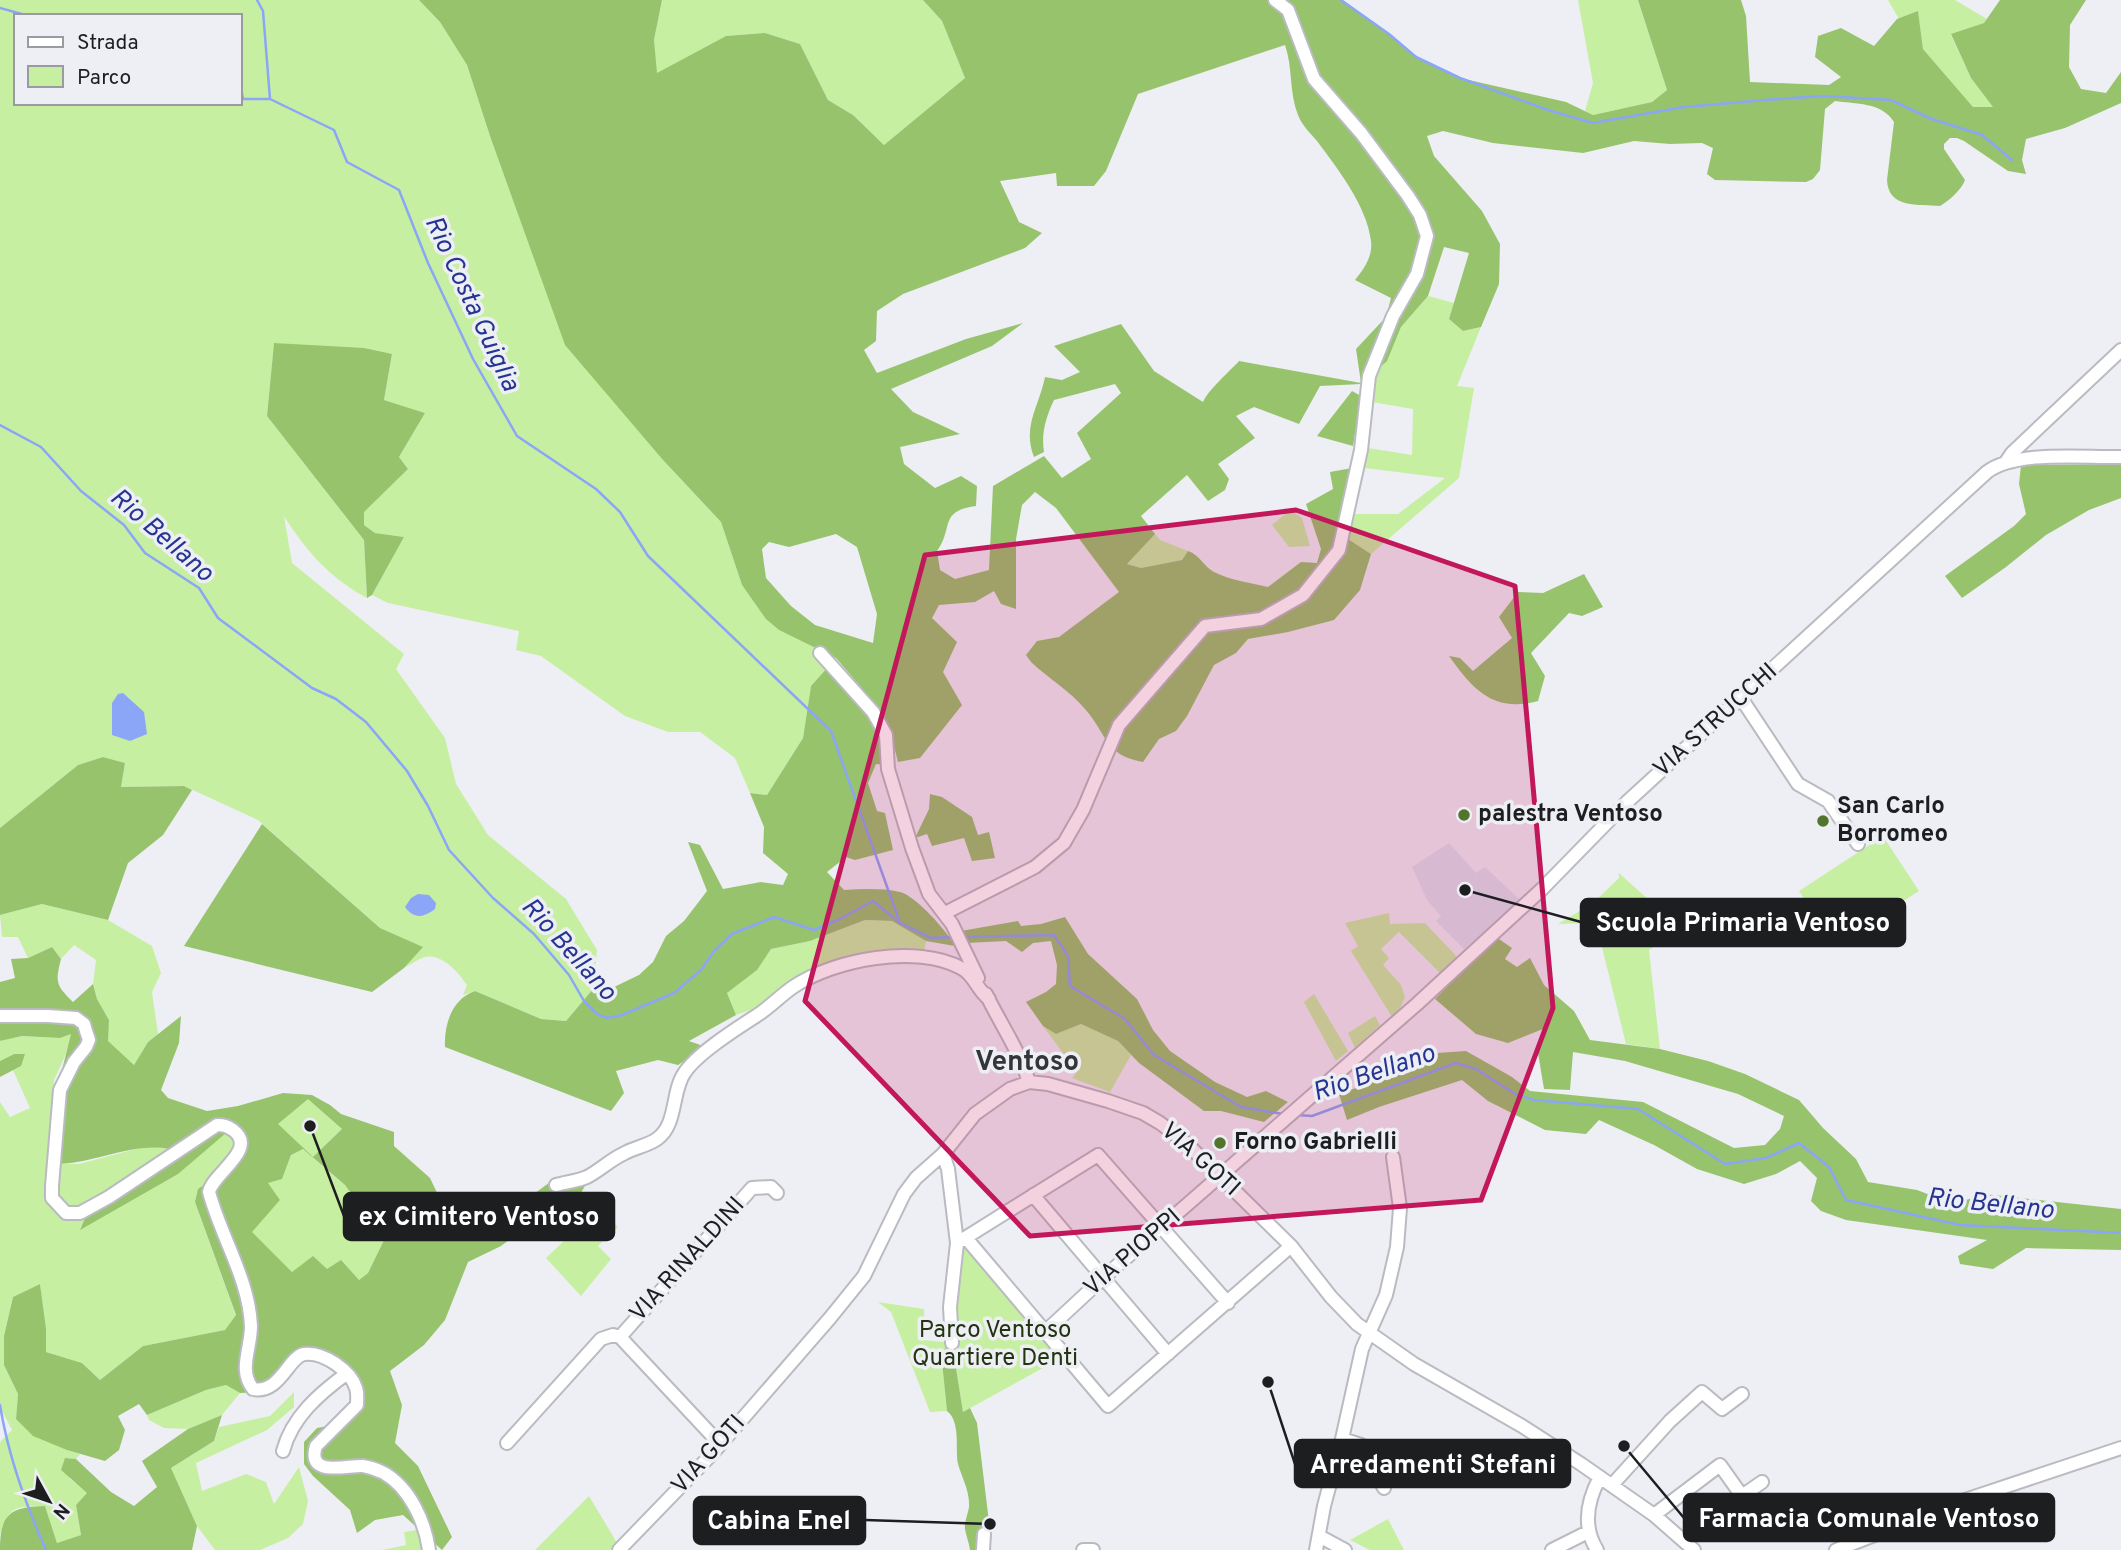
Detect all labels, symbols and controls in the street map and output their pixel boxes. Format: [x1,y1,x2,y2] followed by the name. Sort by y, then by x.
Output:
[14,14,242,105] legend
[77,30,138,57] text: Strada
[77,65,131,92] text: Parco
[416,211,526,397] water label: Rio Costa Guiglia
[102,482,220,590] water label: Rio Bellano
[1648,657,1784,785] street label: VIA STRUCCHI
[1837,792,1948,850] place label: San Carlo Borromeo
[1478,800,1663,830] place label: palestra Ventoso
[1456,807,1472,823] marker: palestra Ventoso
[1815,813,1831,829] marker: San Carlo Borromeo
[513,892,623,1008] water label: Rio Bellano
[1581,899,1905,946] callout: Scuola Primaria Ventoso
[1596,908,1890,941] text: Scuola Primaria Ventoso
[1308,1038,1440,1110] water label: Rio Bellano
[975,1045,1079,1081] district label: Ventoso
[1154,1117,1246,1203] street label: VIA GOTI
[1234,1128,1397,1158] place label: Forno Gabrielli
[1212,1135,1228,1151] marker: Forno Gabrielli
[1925,1182,2055,1228] water label: Rio Bellano
[624,1191,752,1329] street label: VIA RINALDINI
[344,1193,614,1240] callout: ex Cimitero Ventoso
[358,1202,600,1235] text: ex Cimitero Ventoso
[1078,1203,1188,1303] street label: VIA PIOPPI
[912,1316,1078,1374] park label: Parco Ventoso Quartiere Denti
[666,1409,752,1501] street label: VIA GOTI
[1295,1440,1570,1487] callout: Arredamenti Stefani
[1310,1450,1556,1483] text: Arredamenti Stefani
[14,1466,84,1536] north arrow
[1684,1494,2054,1541] callout: Farmacia Comunale Ventoso
[694,1497,865,1544] callout: Cabina Enel
[47,1498,74,1524] text: N
[1698,1504,2040,1537] text: Farmacia Comunale Ventoso
[707,1506,851,1539] text: Cabina Enel

